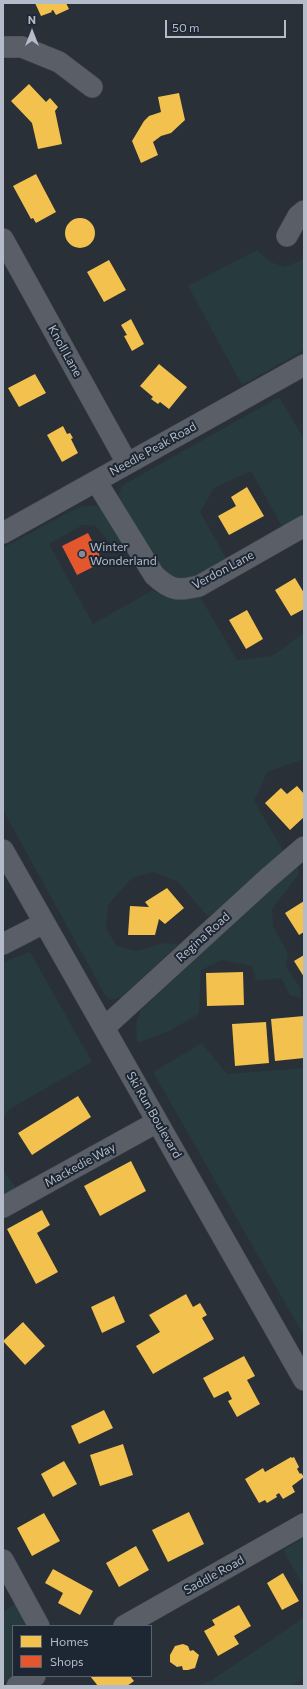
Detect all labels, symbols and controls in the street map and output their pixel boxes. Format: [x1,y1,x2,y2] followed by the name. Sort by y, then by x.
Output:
[12,12,52,52] north arrow
[167,12,288,38] scale bar
[28,13,36,26] text: N
[172,20,200,34] text: 50 m
[45,323,85,379] street label: Knoll Lane
[107,419,199,479] street label: Needle Peak Road
[90,540,157,568] place label: Winter Wonderland
[190,548,256,592] street label: Verdon Lane
[77,549,87,559] marker: Winter Wonderland
[173,909,233,965] street label: Regina Road
[123,1069,185,1161] street label: Ski Run Boulevard
[42,1140,118,1190] street label: Mackedie Way
[181,1552,247,1598] street label: Saddle Road
[12,1625,152,1677] legend
[50,1634,88,1648] text: Homes
[50,1654,84,1668] text: Shops

